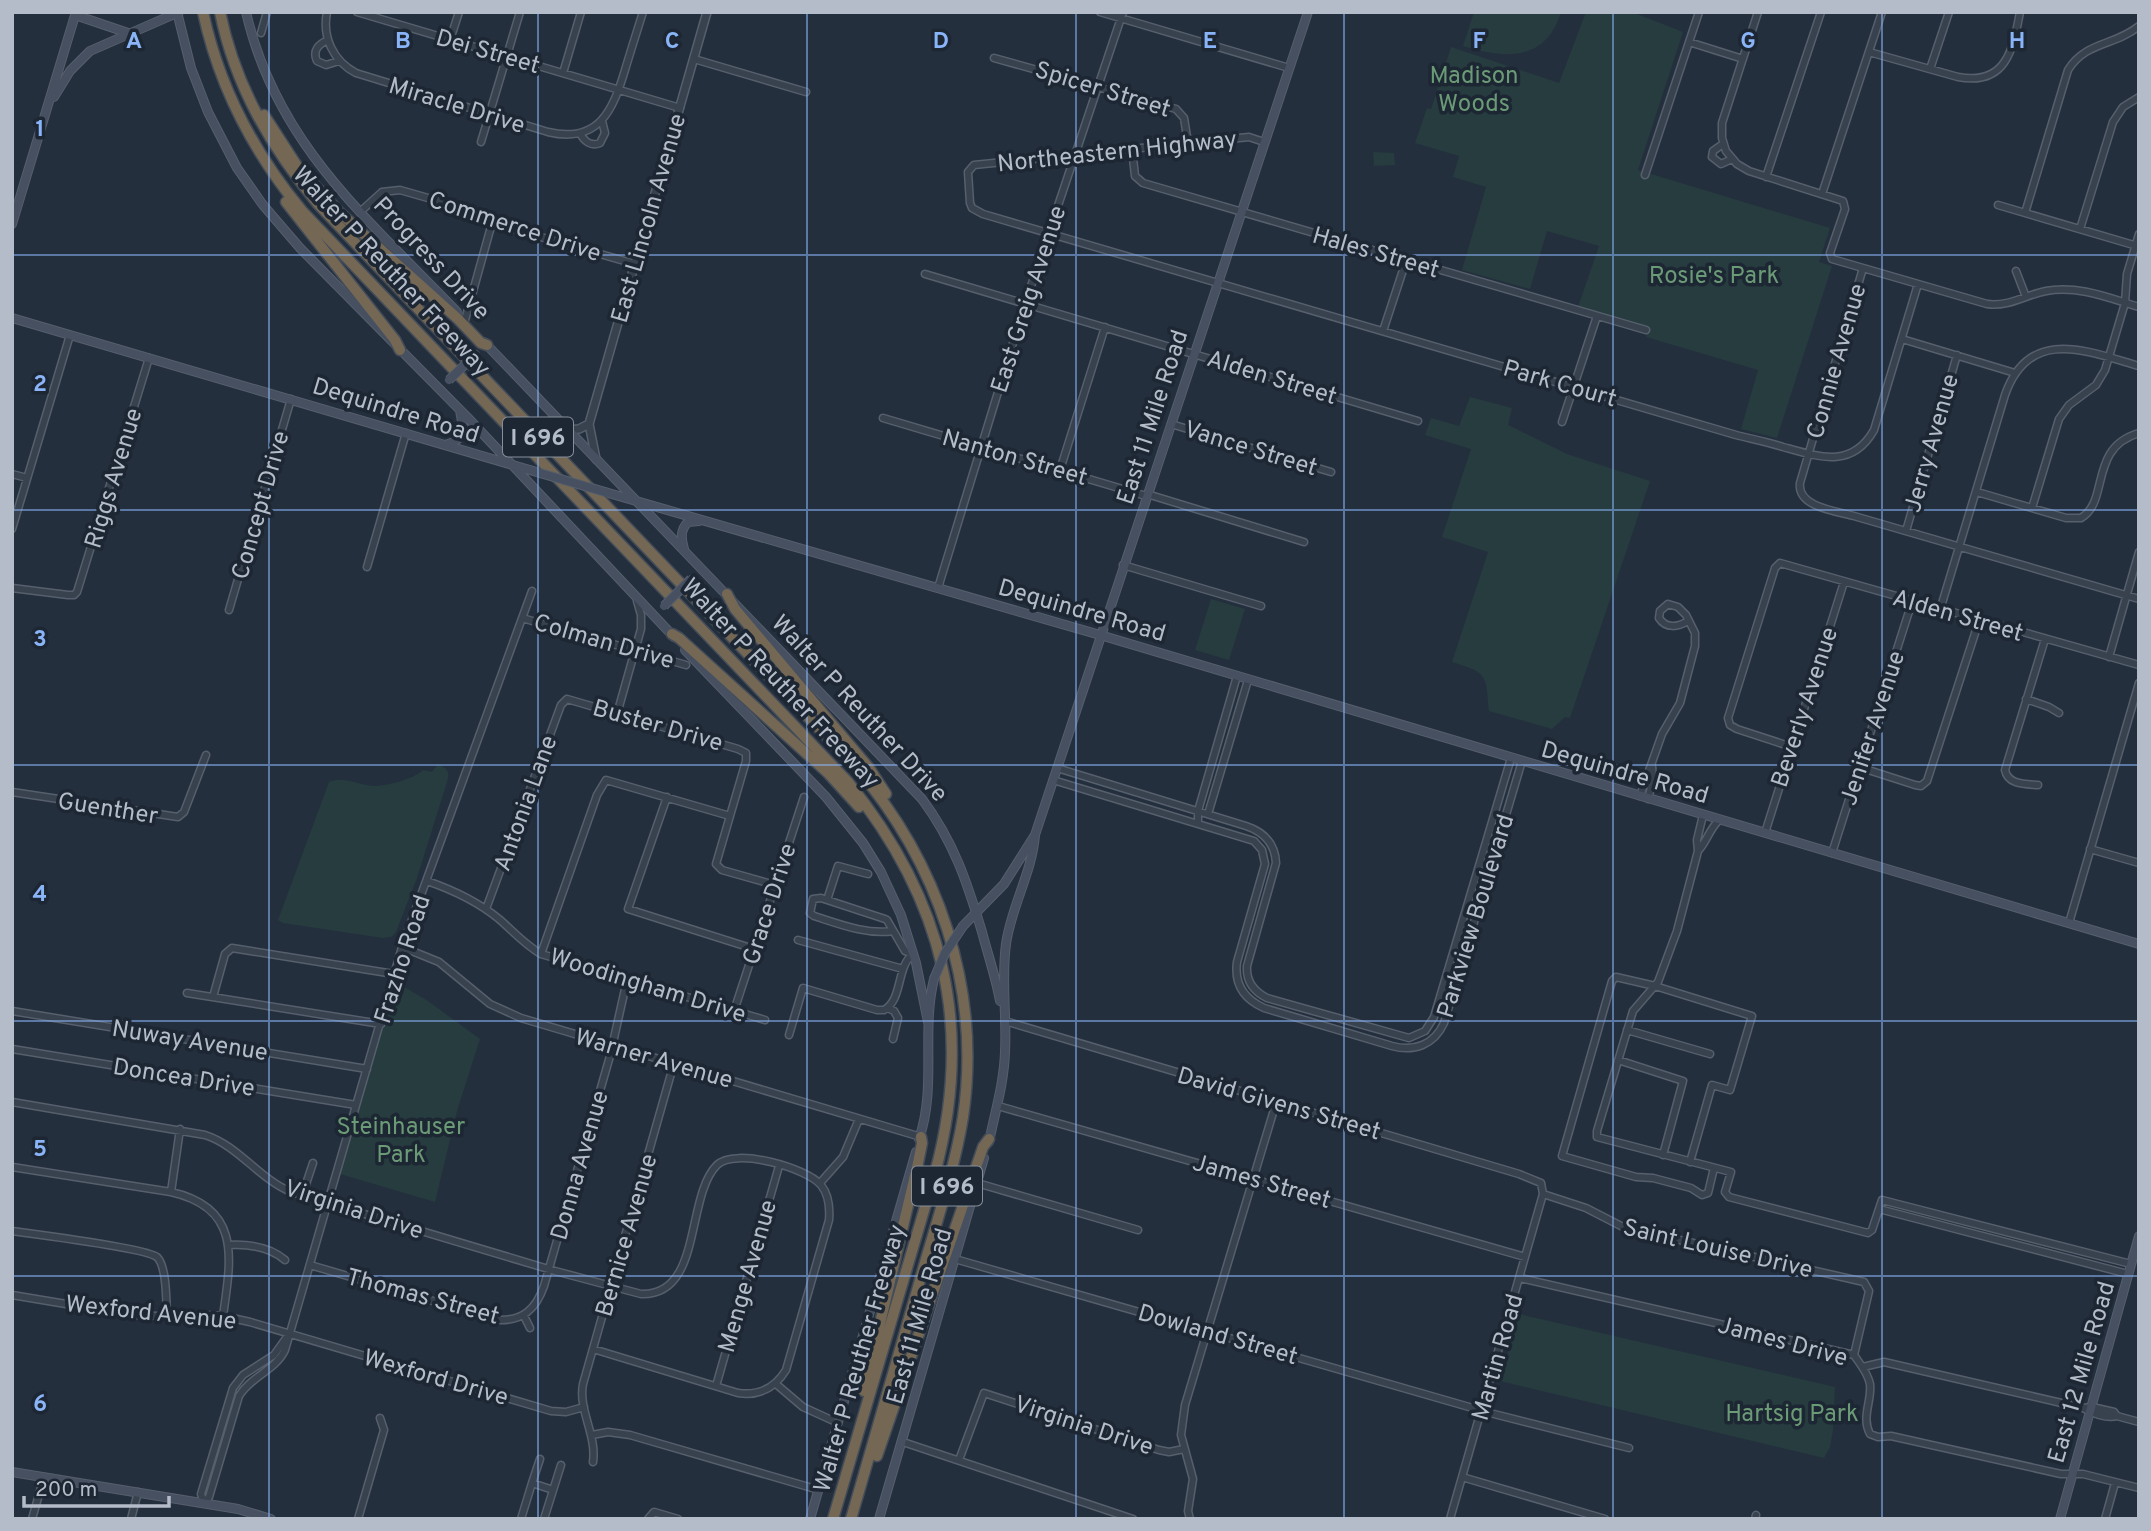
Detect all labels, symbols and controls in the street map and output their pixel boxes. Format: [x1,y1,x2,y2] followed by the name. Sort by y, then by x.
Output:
[432,24,543,82] street label: Dei Street
[126,28,142,57] text: A
[395,28,411,57] text: B
[665,28,679,57] text: C
[933,28,949,57] text: D
[1203,28,1217,57] text: E
[1472,28,1486,57] text: F
[1740,28,1756,57] text: G
[2009,28,2025,57] text: H
[1031,56,1174,126] street label: Spicer Street
[1430,62,1518,120] park label: Madison Woods
[385,72,528,142] street label: Miracle Drive
[606,110,694,327] street label: East Lincoln Avenue
[35,116,45,145] text: 1
[996,125,1239,181] street label: Northeastern Highway
[285,161,496,384] street label: Walter P Reuther Freeway
[424,186,604,270] street label: Commerce Drive
[366,191,495,327] street label: Progress Drive
[985,202,1074,397] street label: East Greig Avenue
[1309,221,1442,286] street label: Hales Street
[1649,262,1779,292] park label: Rosie's Park
[1801,280,1874,443] street label: Connie Avenue
[1112,326,1196,509] street label: East 11 Mile Road
[1203,345,1340,413] street label: Alden Street
[1499,354,1620,415] street label: Park Court
[33,371,47,400] text: 2
[1899,371,1967,516] street label: Jerry Avenue
[308,372,482,452] street label: Dequindre Road
[79,405,150,552] street label: Riggs Avenue
[1180,415,1321,484] street label: Vance Street
[503,418,573,457] road number: I 696
[938,424,1091,494] street label: Nanton Street
[226,428,297,583] street label: Concept Drive
[674,573,885,796] street label: Walter P Reuther Freeway
[994,574,1169,650] street label: Dequindre Road
[1889,584,2026,650] street label: Alden Street
[530,609,677,677] street label: Colman Drive
[764,609,953,809] street label: Walter P Reuther Drive
[1766,624,1846,792] street label: Beverly Avenue
[33,626,47,655] text: 3
[1835,648,1913,810] street label: Jenifer Avenue
[589,694,726,760] street label: Buster Drive
[488,732,565,876] street label: Antonia Lane
[1537,736,1712,812] street label: Dequindre Road
[55,787,160,833] street label: Guenther
[1432,811,1522,1022] street label: Parkview Boulevard
[737,840,805,969] street label: Grace Drive
[33,881,47,910] text: 4
[369,891,439,1028] street label: Frazho Road
[546,943,749,1031] street label: Woodingham Drive
[110,1015,270,1069] street label: Nuway Avenue
[571,1023,736,1097] street label: Warner Avenue
[111,1053,257,1105] street label: Doncea Drive
[1173,1062,1384,1148] street label: David Givens Street
[545,1087,617,1244] street label: Donna Avenue
[337,1113,465,1171] park label: Steinhauser Park
[33,1136,47,1165] text: 5
[1189,1149,1334,1217] street label: James Street
[590,1151,665,1320] street label: Bernice Avenue
[912,1166,982,1205] road number: I 696
[280,1174,427,1248] street label: Virginia Drive
[713,1197,785,1356] street label: Menge Avenue
[1620,1214,1815,1286] street label: Saint Louise Drive
[808,1221,914,1496] street label: Walter P Reuther Freeway
[881,1225,960,1408] street label: East 11 Mile Road
[343,1263,502,1333] street label: Thomas Street
[2043,1278,2123,1467] street label: East 12 Mile Road
[64,1290,238,1338] street label: Wexford Avenue
[1467,1291,1531,1424] street label: Martin Road
[1134,1299,1301,1373] street label: Dowland Street
[1714,1311,1851,1375] street label: James Drive
[359,1344,511,1414] street label: Wexford Drive
[1010,1390,1157,1464] street label: Virginia Drive
[33,1391,47,1420] text: 6
[1725,1400,1859,1430] park label: Hartsig Park
[24,1464,170,1508] scale bar
[35,1477,97,1504] text: 200 m

